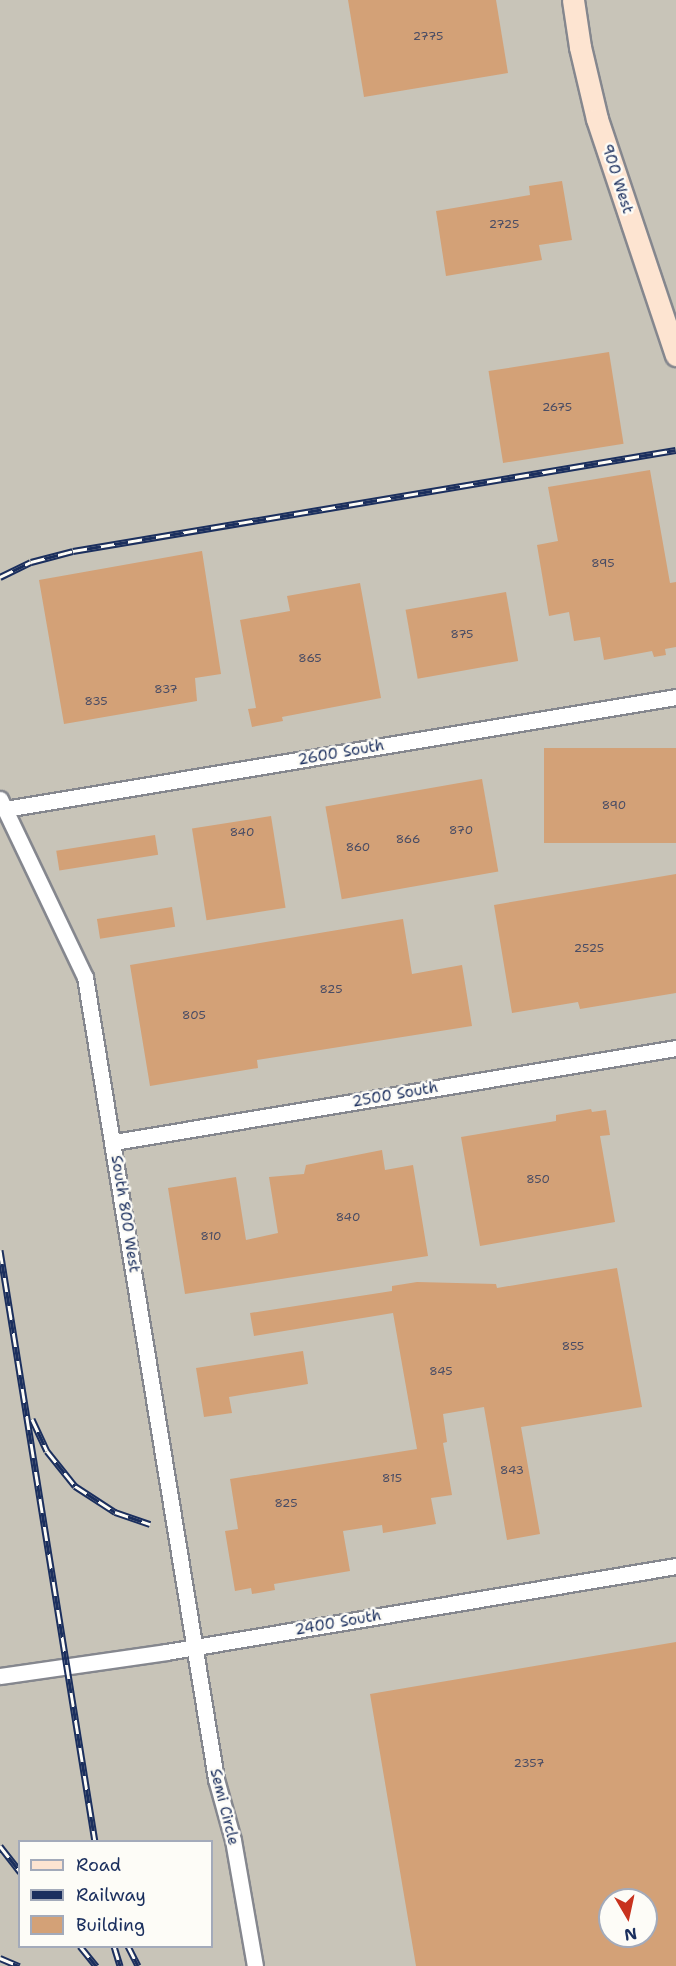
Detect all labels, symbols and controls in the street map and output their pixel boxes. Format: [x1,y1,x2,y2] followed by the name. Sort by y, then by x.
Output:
[413,30,443,44] house number: 2775
[597,142,637,216] street label: 900 West
[489,218,519,232] house number: 2725
[542,401,572,415] house number: 2675
[591,557,615,571] house number: 895
[451,628,473,642] house number: 875
[298,652,322,666] house number: 865
[154,683,178,697] house number: 837
[84,695,108,709] house number: 835
[296,737,386,769] street label: 2600 South
[602,799,626,813] house number: 890
[449,824,473,838] house number: 870
[230,826,254,840] house number: 840
[396,833,420,847] house number: 866
[346,841,370,855] house number: 860
[574,942,604,956] house number: 2525
[319,983,343,997] house number: 825
[182,1009,206,1023] house number: 805
[351,1079,439,1111] street label: 2500 South
[107,1154,143,1274] street label: South 800 West
[526,1173,550,1187] house number: 850
[336,1211,360,1225] house number: 840
[200,1230,222,1244] house number: 810
[562,1340,584,1354] house number: 855
[429,1365,453,1379] house number: 845
[500,1464,524,1478] house number: 843
[382,1472,402,1486] house number: 815
[274,1497,298,1511] house number: 825
[293,1607,383,1639] street label: 2400 South
[514,1757,544,1771] house number: 2357
[206,1767,242,1847] street label: Semi Circle
[18,1840,213,1948] legend
[76,1853,121,1877] text: Road
[76,1883,146,1907] text: Railway
[598,1888,658,1948] north arrow
[76,1913,145,1937] text: Building
[623,1923,638,1946] text: N

